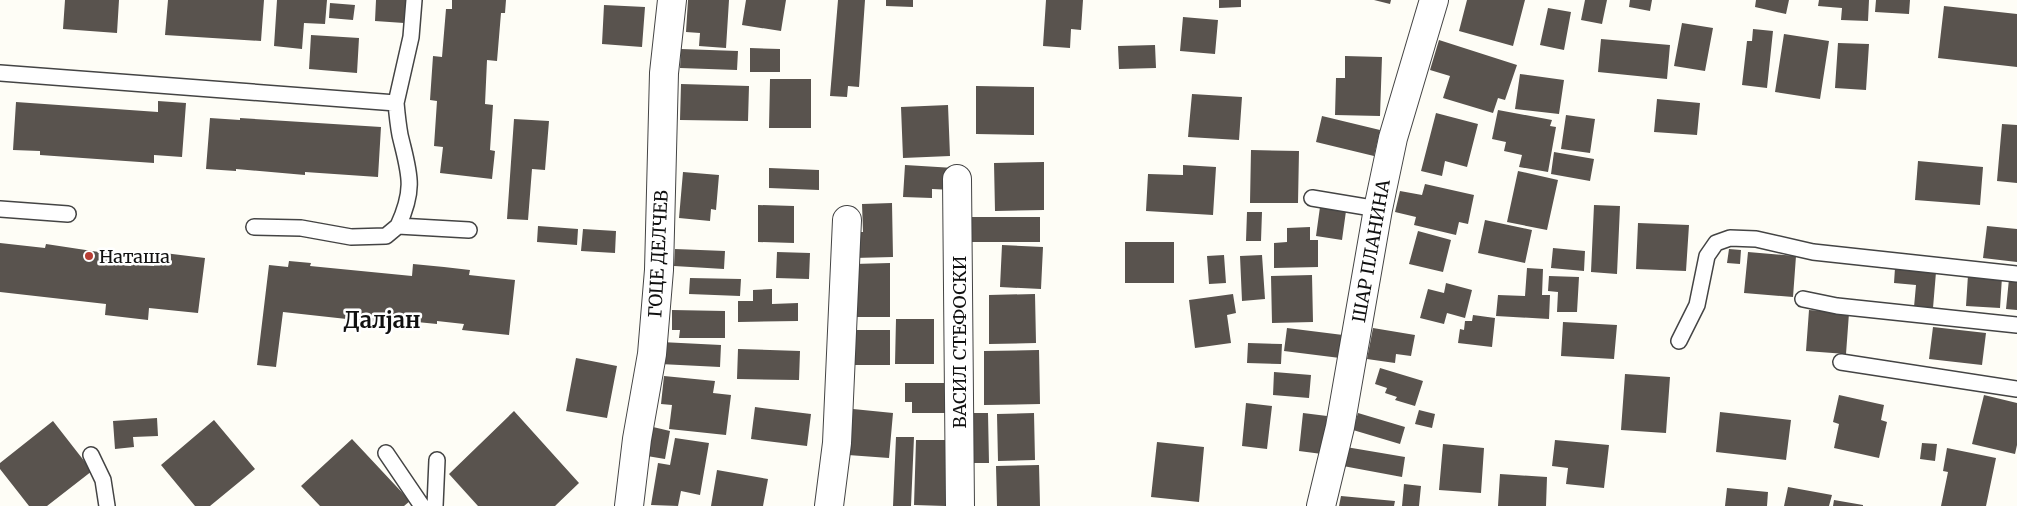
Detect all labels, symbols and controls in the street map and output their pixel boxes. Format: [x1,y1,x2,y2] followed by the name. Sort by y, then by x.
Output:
[1347,177,1395,324] street label: ШАР ПЛАНИНА
[643,190,673,318] street label: ГОЦЕ ДЕЛЧЕВ
[99,245,170,268] place label: Наташа
[83,250,95,262] marker: Наташа
[948,256,971,428] street label: ВАСИЛ СТЕФОСКИ
[344,306,421,334] district label: Далјан

